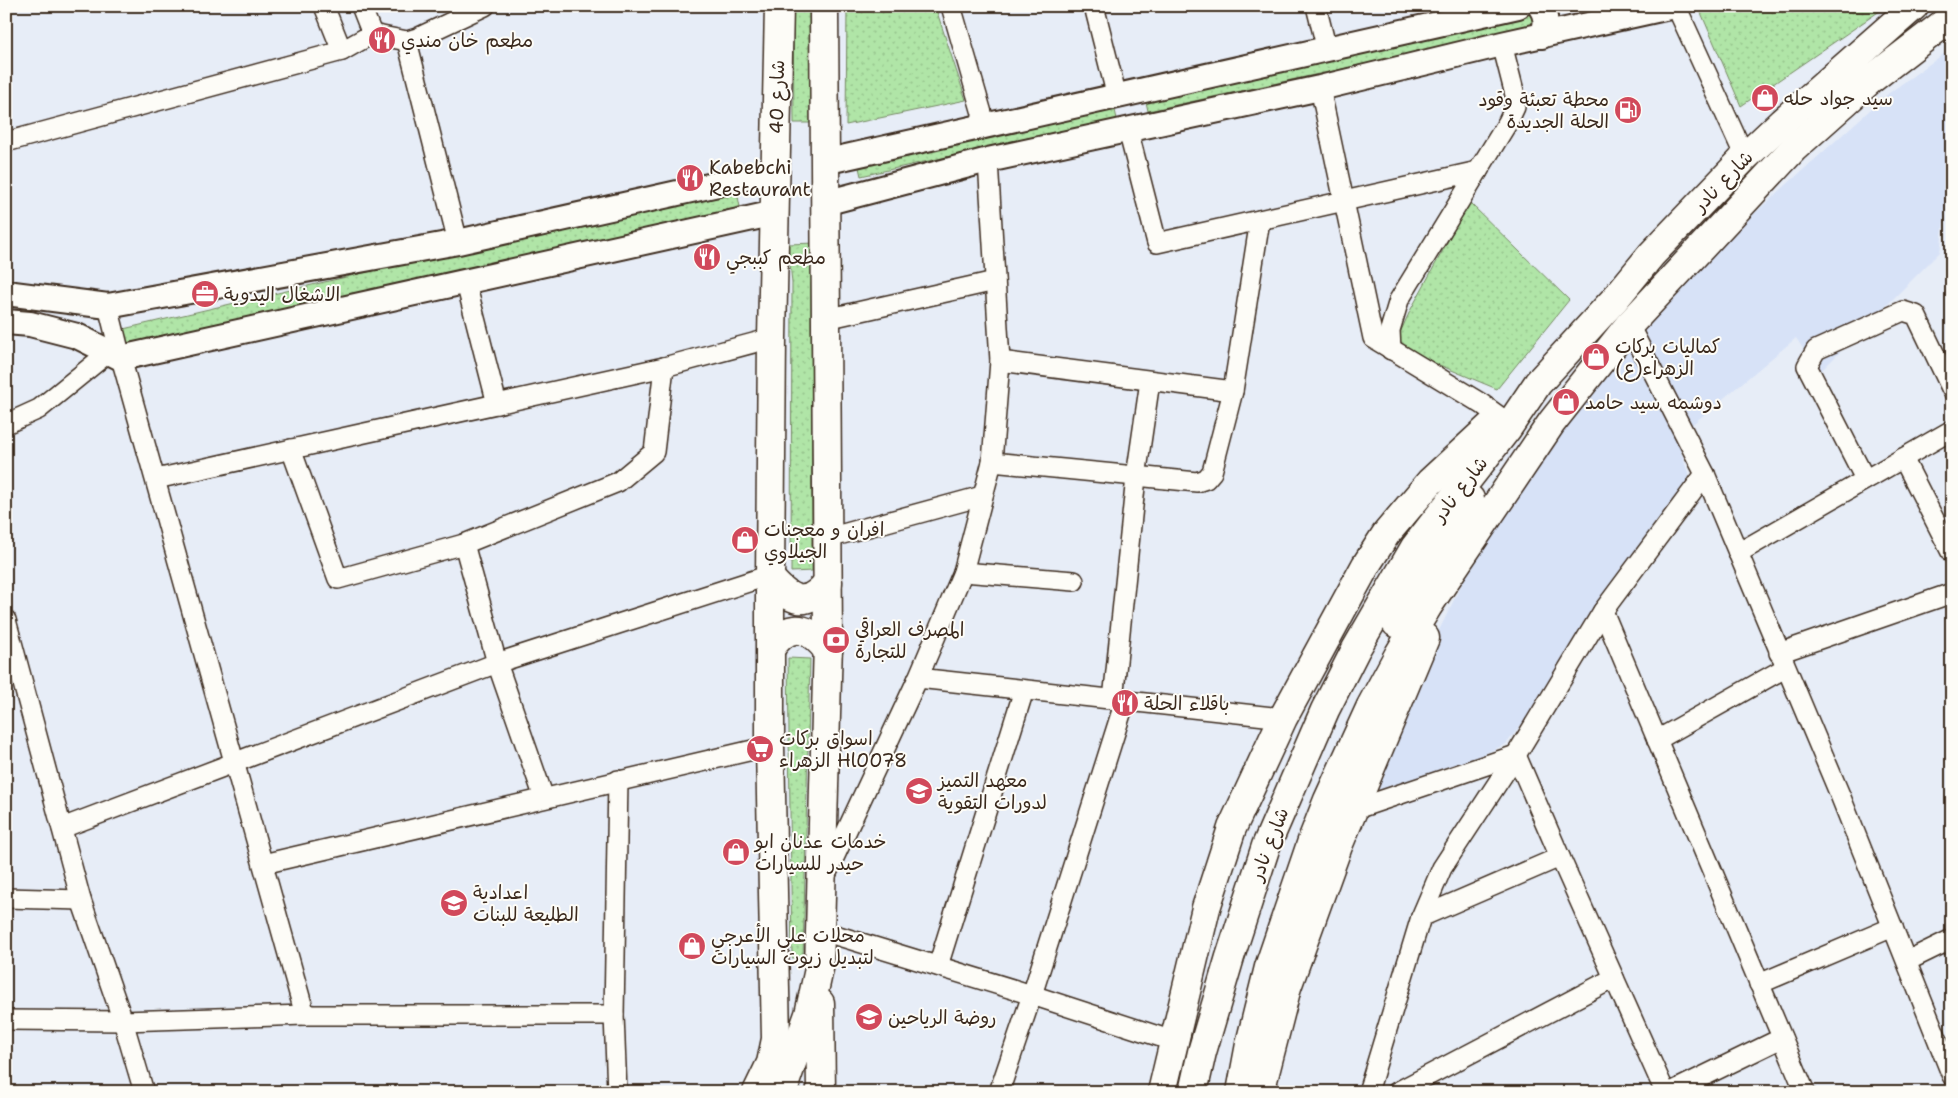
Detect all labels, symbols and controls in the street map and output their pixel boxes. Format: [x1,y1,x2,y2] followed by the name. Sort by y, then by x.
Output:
[367,25,397,55] restaurant icon: مطعم خان مندي
[401,28,533,55] place label: مطعم خان مندي
[764,60,791,134] street label: شارع 40
[1750,83,1780,113] shop icon: سيد جواد حله
[1784,86,1893,111] place label: سيد جواد حله
[1478,87,1609,134] place label: محطة تعبئة وقود الحلة الجديدة
[1613,95,1643,125] fuel station icon: محطة تعبئة وقود الحلة الجديدة
[1686,145,1759,219] street label: شارع نادر
[709,155,811,202] place label: Kabebchi Restaurant
[675,163,705,193] restaurant icon: Kabebchi Restaurant
[692,242,722,272] restaurant icon: مطعم كببجي
[726,245,826,274] place label: مطعم كببجي
[190,279,220,309] office icon: الاشغال اليدوية
[224,282,340,307] place label: الاشغال اليدوية
[1615,334,1720,382] place label: كماليات بركات الزهراء(ع)
[1581,342,1611,372] shop icon: كماليات بركات الزهراء(ع)
[1551,387,1581,417] shop icon: دوشمه سيد حامد
[1585,390,1722,415] place label: دوشمه سيد حامد
[1425,451,1494,529] street label: شارع نادر
[764,517,884,566] place label: افران و معجنات الجيلاوي
[730,525,760,555] shop icon: افران و معجنات الجيلاوي
[855,617,964,664] place label: المصرف العراقي للتجارة
[821,625,851,655] bank icon: المصرف العراقي للتجارة
[1110,688,1140,718] restaurant icon: باقلاء الحلة
[1144,691,1229,716] place label: باقلاء الحلة
[779,726,907,773] place label: اسواق بركات الزهراء Hl0078
[745,734,775,764] supermarket icon: اسواق بركات الزهراء Hl0078
[936,768,1047,815] place label: معهد التميز لدورات التقوية
[904,776,934,806] school or university icon: معهد التميز لدورات التقوية
[1243,804,1295,886] street label: شارع نادر
[753,829,886,876] place label: خدمات عدنان ابو حيدر للسيارات
[721,837,751,867] shop icon: خدمات عدنان ابو حيدر للسيارات
[473,880,579,927] place label: اعدادية الطليعة للبنات
[439,888,469,918] school or university icon: اعدادية الطليعة للبنات
[711,923,874,970] place label: محلات علي الأعرجي لتبديل زيوت السيارات
[677,931,707,961] shop icon: محلات علي الأعرجي لتبديل زيوت السيارات
[854,1002,884,1032] school or university icon: روضة الرياحين
[888,1005,997,1030] place label: روضة الرياحين

